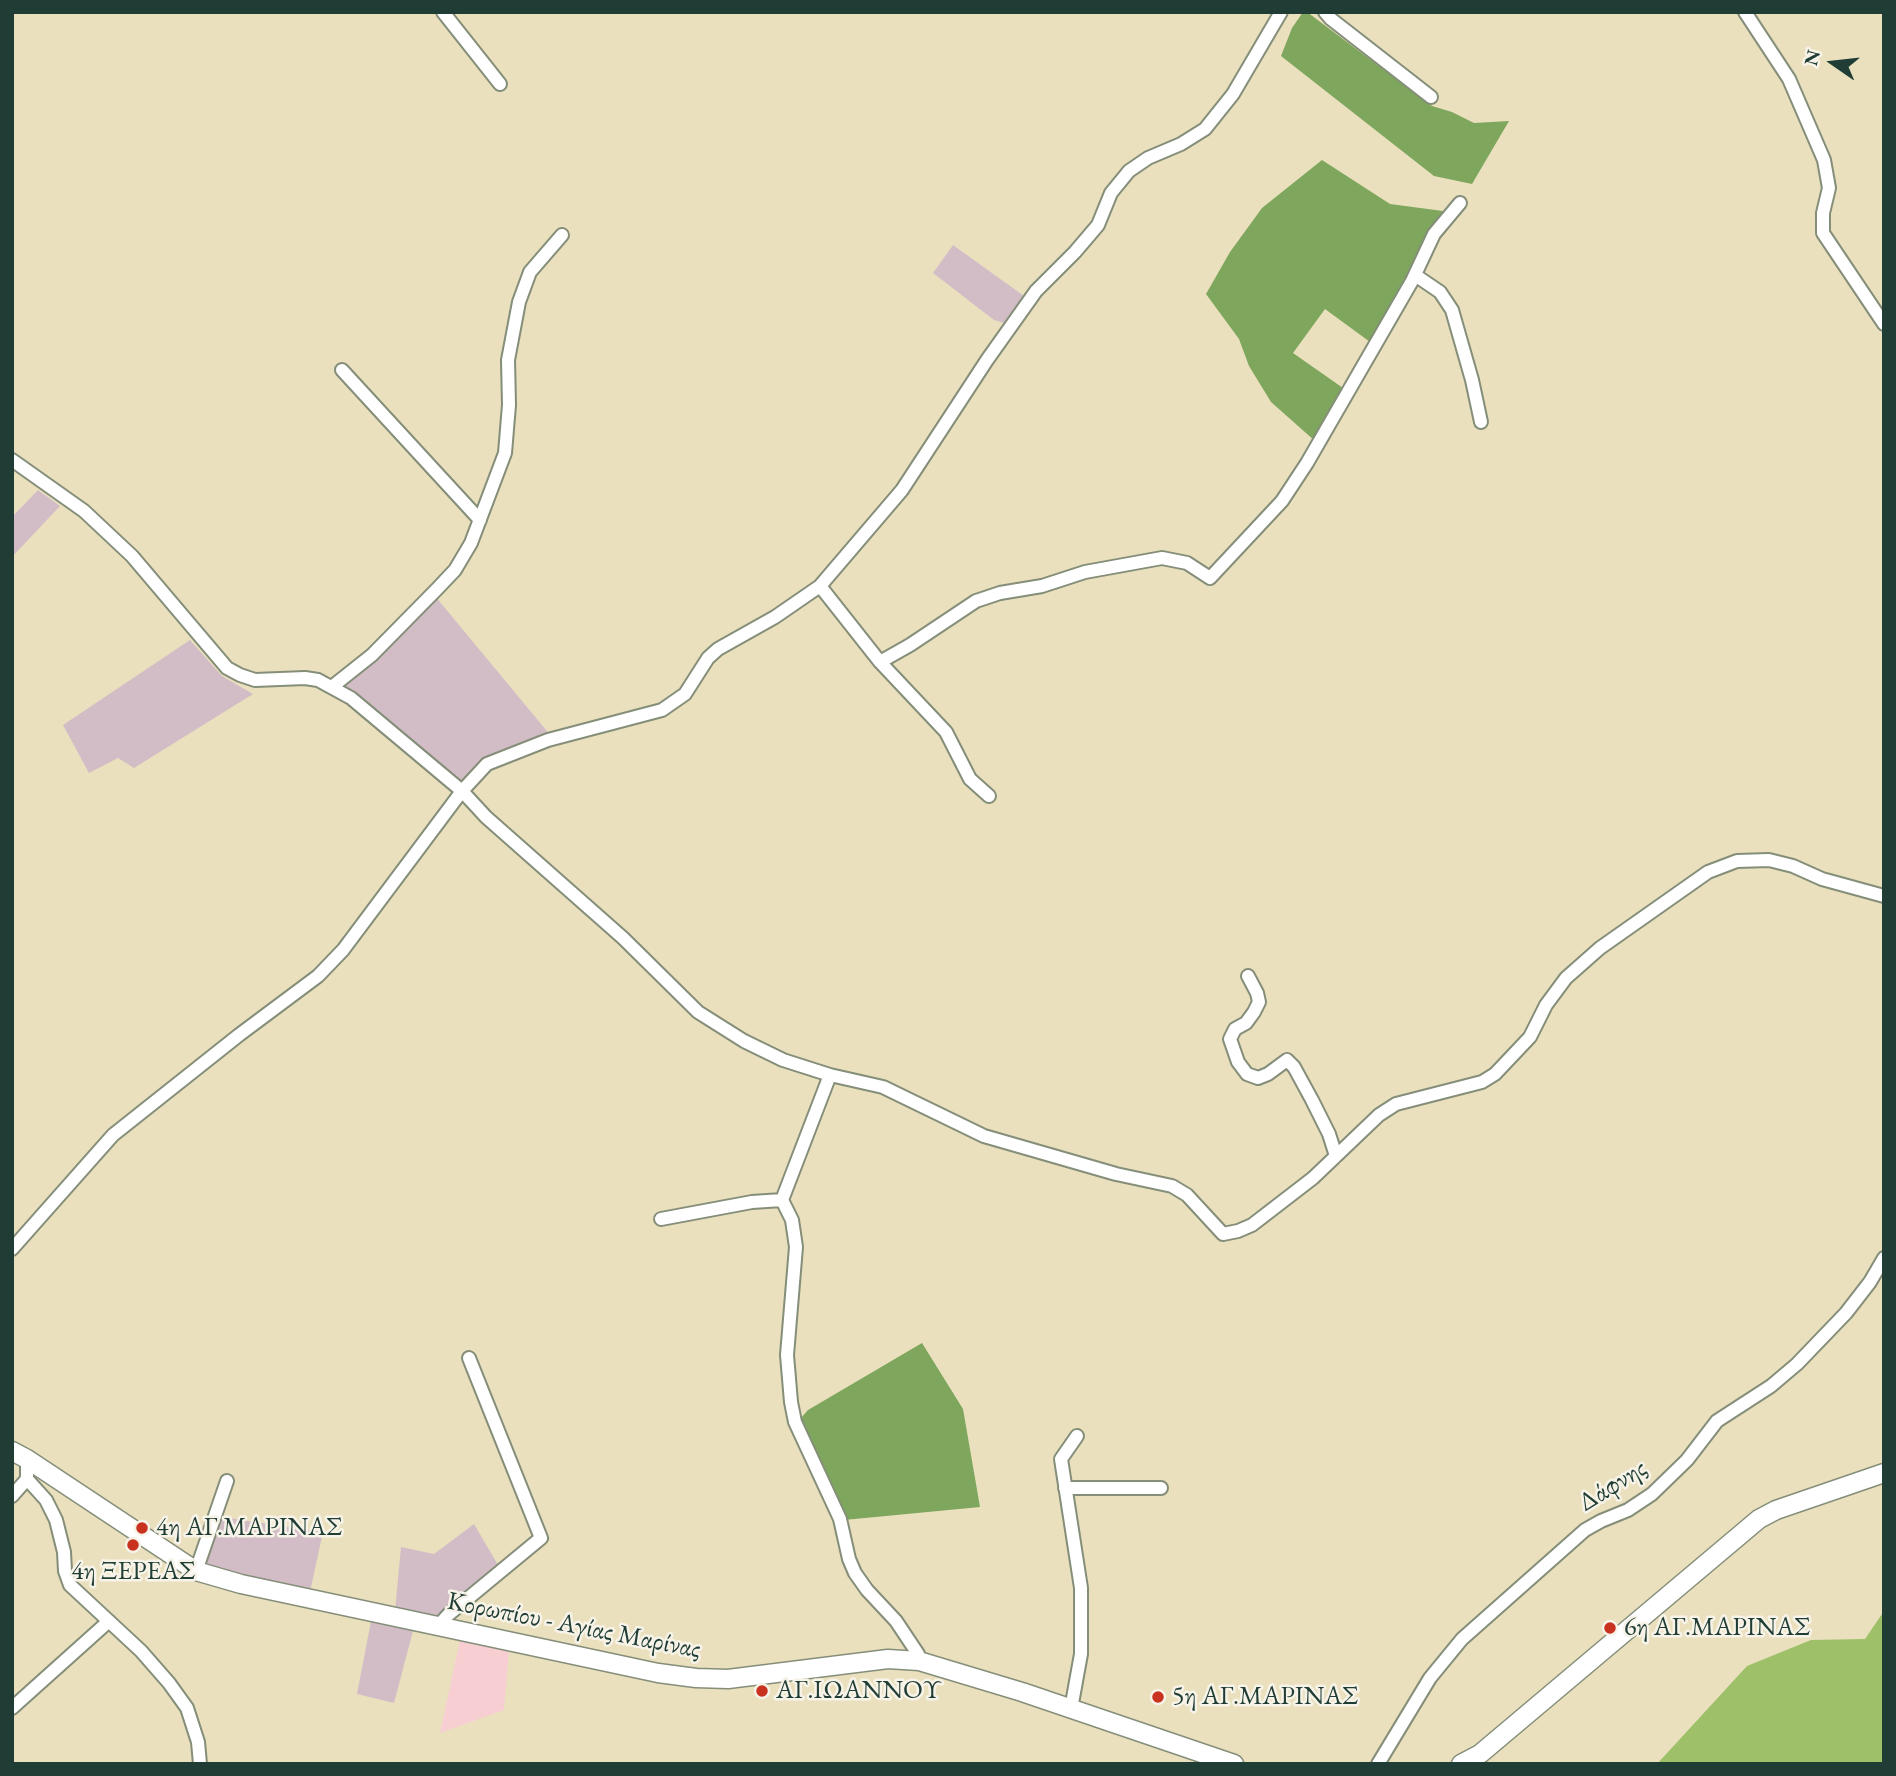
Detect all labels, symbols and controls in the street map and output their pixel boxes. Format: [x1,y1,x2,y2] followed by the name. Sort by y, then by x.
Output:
[1798,28,1868,98] north arrow
[1798,47,1826,68] text: N
[1573,1453,1653,1519] street label: Δάφνης
[156,1512,342,1544] place label: 4η ΑΓ.ΜΑΡΙΝΑΣ
[134,1520,150,1536] marker: 4η ΑΓ.ΜΑΡΙΝΑΣ
[125,1537,141,1553] marker: 4η ΞΕΡΕΑΣ
[71,1556,195,1588] place label: 4η ΞΕΡΕΑΣ
[445,1586,703,1666] street label: Κορωπίου - Αγίας Μαρίνας
[1624,1612,1810,1644] place label: 6η ΑΓ.ΜΑΡΙΝΑΣ
[1602,1620,1618,1636] marker: 6η ΑΓ.ΜΑΡΙΝΑΣ
[776,1675,942,1707] place label: ΑΓ.ΙΩΑΝΝΟΥ
[1172,1681,1358,1713] place label: 5η ΑΓ.ΜΑΡΙΝΑΣ
[754,1683,770,1699] marker: ΑΓ.ΙΩΑΝΝΟΥ
[1150,1689,1166,1705] marker: 5η ΑΓ.ΜΑΡΙΝΑΣ

